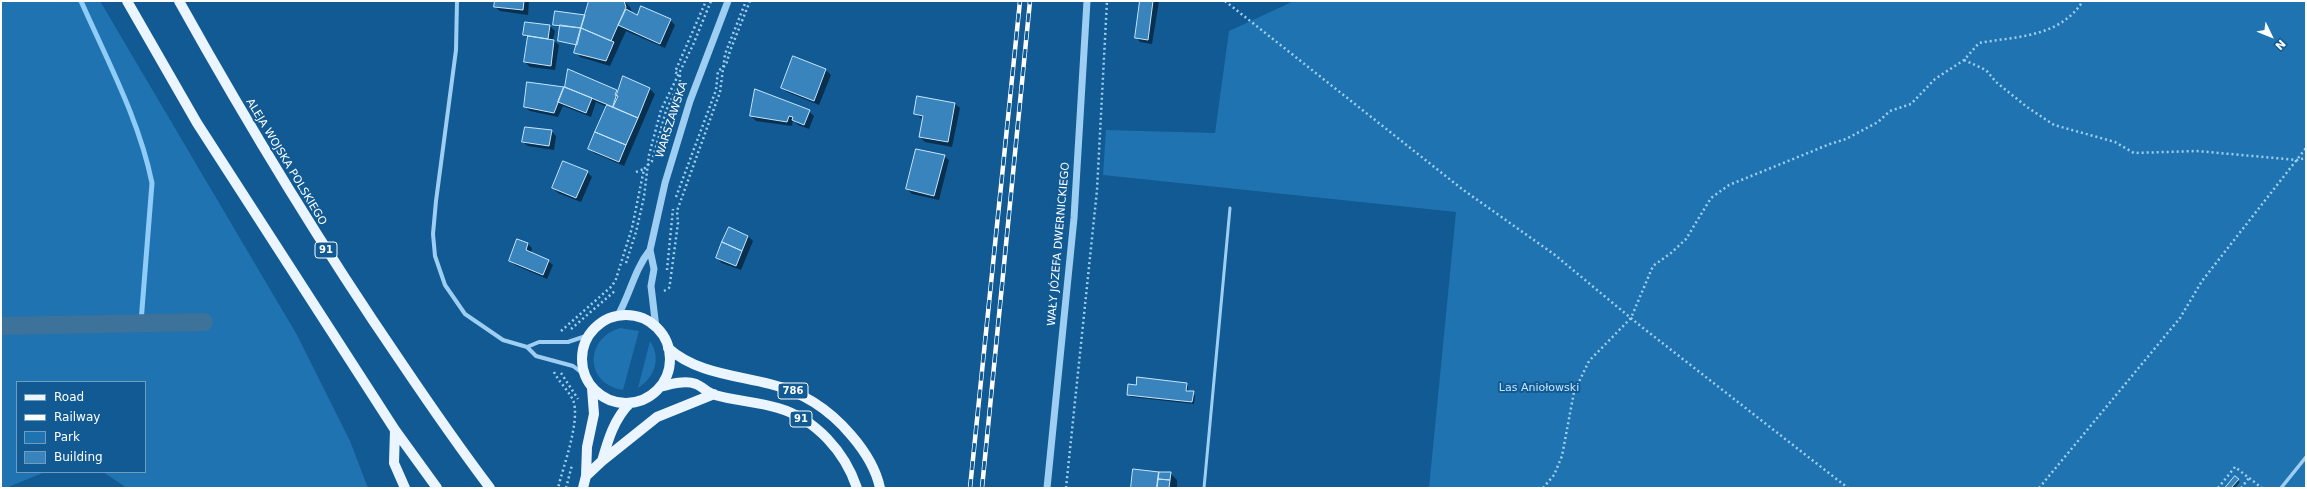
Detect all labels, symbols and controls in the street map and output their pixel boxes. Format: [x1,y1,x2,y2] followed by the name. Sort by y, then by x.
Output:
[2251,16,2291,56] north arrow
[2272,37,2288,52] text: N
[653,80,691,160] street label: WARSZAWSKA
[243,96,329,228] street label: ALEJA WOJSKA POLSKIEGO
[1045,161,1073,327] street label: WAŁY JÓZEFA DWERNICKIEGO
[315,242,337,258] road number: 91
[16,381,146,473] legend
[1499,381,1579,395] park label: Las Aniołowski
[778,383,808,399] road number: 786
[54,390,84,404] text: Road
[54,410,100,424] text: Railway
[790,411,812,427] road number: 91
[54,430,80,444] text: Park
[54,450,103,464] text: Building

